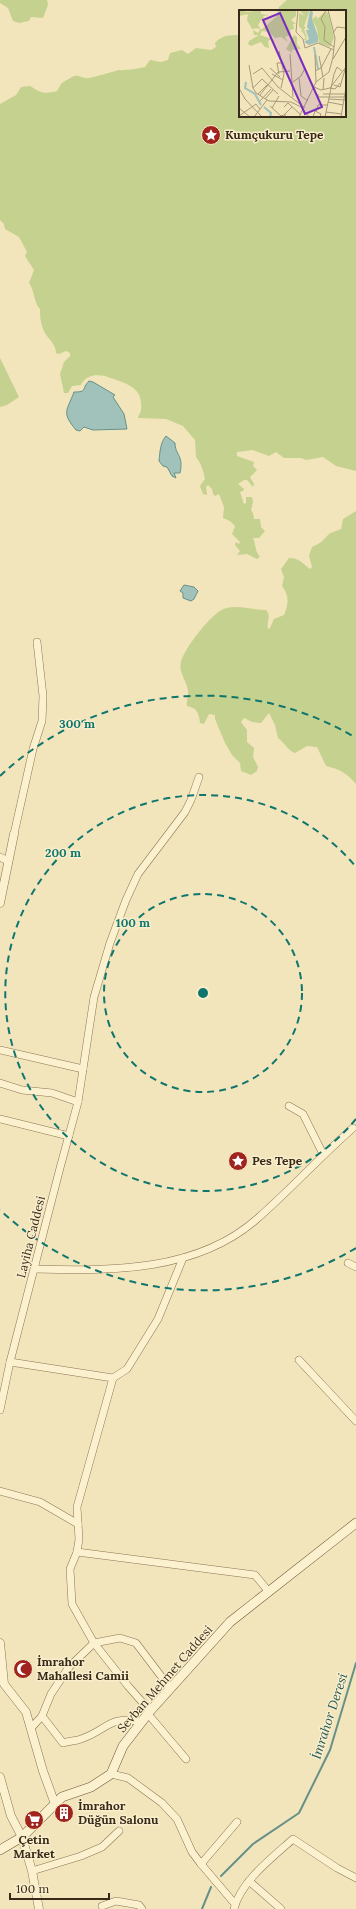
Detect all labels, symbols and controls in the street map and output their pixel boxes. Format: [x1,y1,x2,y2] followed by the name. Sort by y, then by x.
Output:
[239,10,346,117] inset map
[200,124,222,146] place icon: Kumçukuru Tepe
[225,127,324,142] place label: Kumçukuru Tepe
[59,716,95,731] text: 300 m
[45,845,81,860] text: 200 m
[116,915,150,930] text: 100 m
[196,986,210,1000] centre of rings
[227,1150,249,1172] place icon: Pes Tepe
[252,1153,303,1168] place label: Pes Tepe
[13,1194,48,1279] street label: Layiha Caddesi
[114,1622,215,1735] street label: Sevban Mehmet Caddesi
[37,1654,129,1683] place label: İmrahor Mahallesi Camii
[12,1658,34,1680] mosque icon: İmrahor Mahallesi Camii
[308,1670,352,1761] water label: İmrahor Deresi
[78,1798,159,1827] place label: İmrahor Düğün Salonu
[53,1802,75,1824] building icon: İmrahor Düğün Salonu
[23,1809,45,1831] supermarket icon: Çetin Market
[13,1832,56,1861] place label: Çetin Market
[10,1875,109,1901] scale bar
[16,1881,49,1896] text: 100 m

